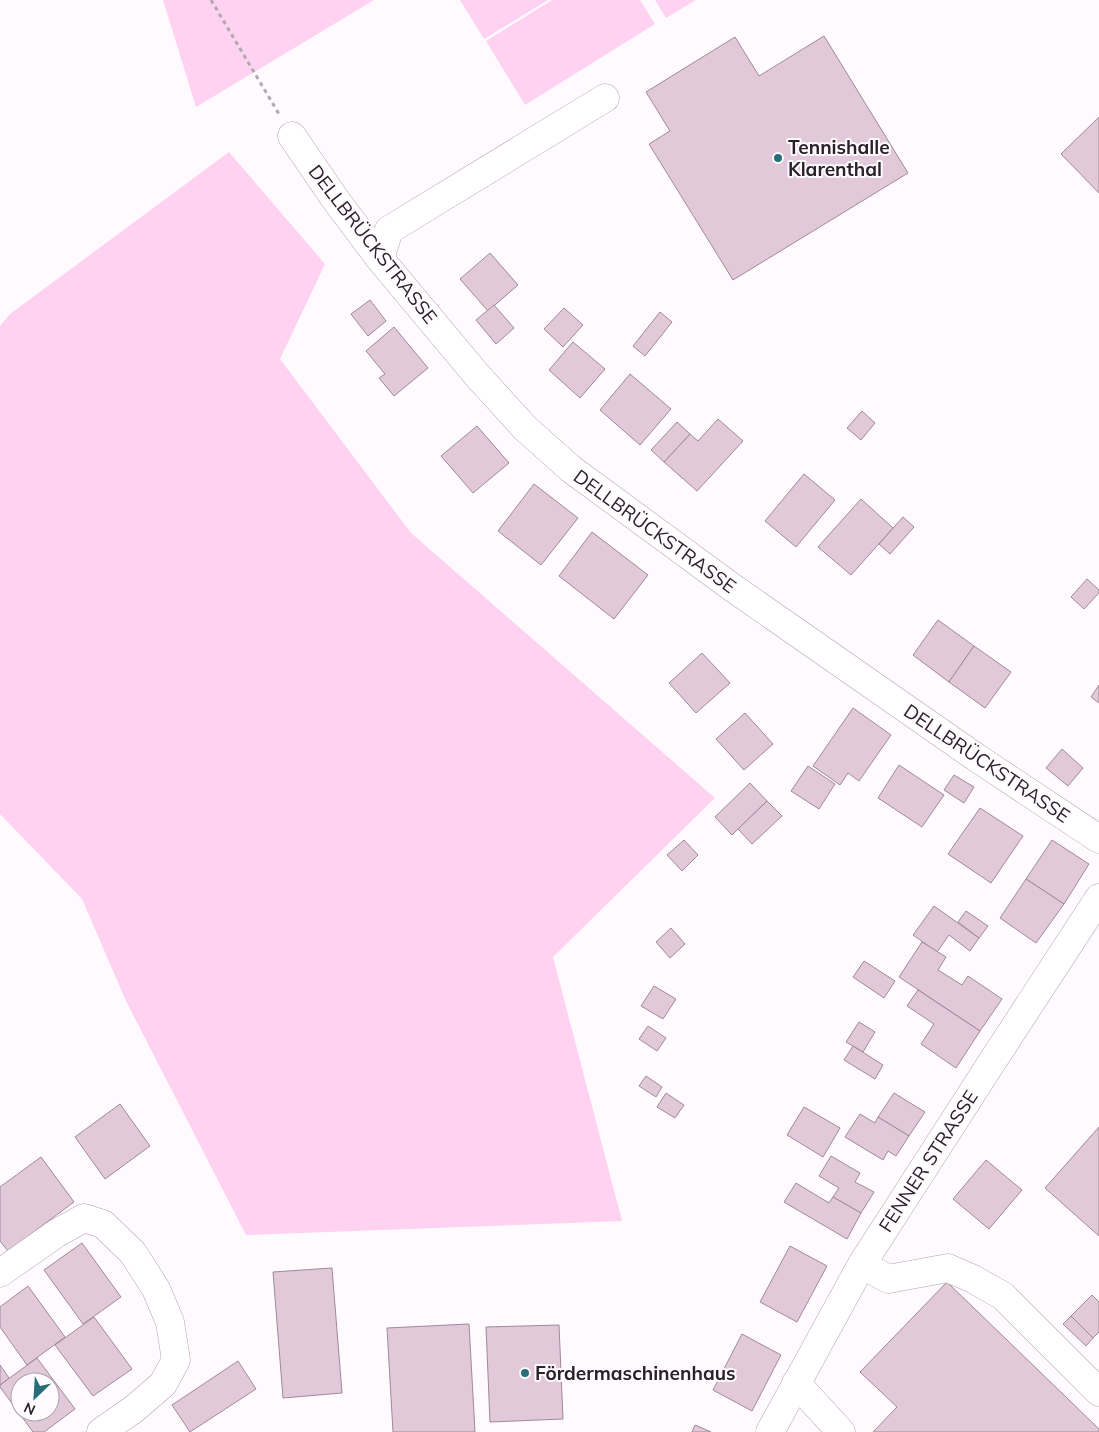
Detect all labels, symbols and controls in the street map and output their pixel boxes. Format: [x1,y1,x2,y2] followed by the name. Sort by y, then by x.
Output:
[788,135,890,181] place label: Tennishalle Klarenthal
[772,152,784,164] marker: Tennishalle Klarenthal
[303,160,443,328] street label: DELLBRÜCKSTRASSE
[569,464,741,598] street label: DELLBRÜCKSTRASSE
[899,698,1075,828] street label: DELLBRÜCKSTRASSE
[873,1086,983,1236] street label: FENNER STRASSE
[535,1361,736,1385] place label: Fördermaschinenhaus
[519,1367,531,1379] marker: Fördermaschinenhaus
[10,1372,60,1422] north arrow
[21,1398,38,1419] text: N

